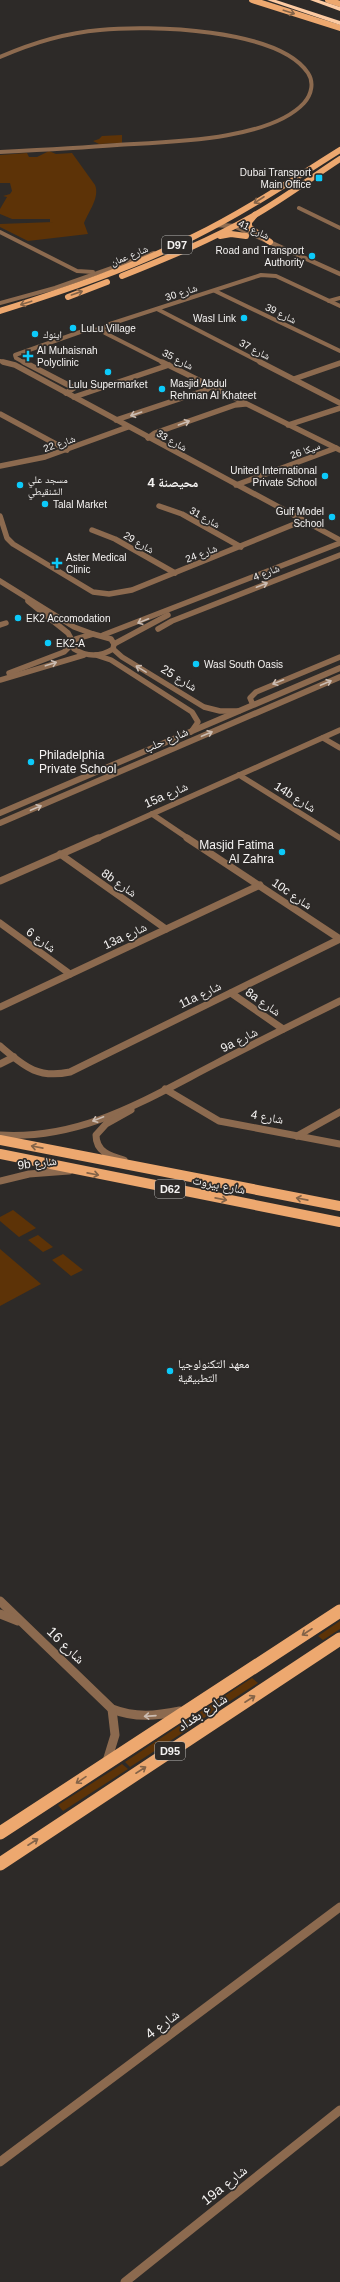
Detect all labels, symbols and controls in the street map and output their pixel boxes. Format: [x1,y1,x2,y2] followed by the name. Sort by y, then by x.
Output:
[283,9,296,16] one-way arrow
[240,167,311,190] place label: Dubai Transport Main Office
[314,173,324,183] marker: Dubai Transport Main Office
[254,196,265,204] one-way arrow
[236,218,271,242] street label: شارع 41
[162,236,192,254] road number: D97
[109,243,150,269] street label: شارع عمان
[216,245,304,268] place label: Road and Transport Authority
[307,251,317,261] marker: Road and Transport Authority
[164,282,199,304] street label: شارع 30
[71,289,83,297] one-way arrow
[19,300,32,307] one-way arrow
[263,301,298,327] street label: شارع 39
[193,313,237,324] place label: Wasl Link
[239,313,249,323] marker: Wasl Link
[68,323,78,333] marker: LuLu Village
[81,323,136,334] place label: LuLu Village
[30,329,40,339] marker: اينوك
[43,329,62,340] place label: اينوك
[237,337,272,363] street label: شارع 37
[37,345,98,368] place label: Al Muhaisnah Polyclinic
[160,347,195,373] street label: شارع 35
[22,350,34,362] marker: Al Muhaisnah Polyclinic
[103,367,113,377] marker: Lulu Supermarket
[170,378,256,401] place label: Masjid Abdul Rehman Al Khateet
[69,379,148,390] place label: Lulu Supermarket
[157,384,167,394] marker: Masjid Abdul Rehman Al Khateet
[130,411,142,419] one-way arrow
[177,418,189,426] one-way arrow
[154,428,189,454] street label: شارع 33
[42,433,77,455] street label: شارع 22
[289,440,322,461] street label: سيكا 26
[230,465,317,488] place label: United International Private School
[320,471,330,481] marker: United International Private School
[28,474,68,500] place label: مسجد علي الشنقيطي
[147,475,199,490] district label: محيصنة 4
[15,480,25,490] marker: مسجد علي الشنقيطي
[40,499,50,509] marker: Talal Market
[53,499,107,510] place label: Talal Market
[187,505,222,531] street label: شارع 31
[276,506,324,529] place label: Gulf Model School
[327,512,337,522] marker: Gulf Model School
[121,529,156,556] street label: شارع 29
[184,542,219,565] street label: شارع 24
[66,552,127,575] place label: Aster Medical Clinic
[51,557,63,569] marker: Aster Medical Clinic
[251,562,282,583] street label: شارع 4
[256,581,268,588] one-way arrow
[13,613,23,623] marker: EK2 Accomodation
[26,613,111,624] place label: EK2 Accomodation
[138,618,150,625] one-way arrow
[43,638,53,648] marker: EK2-A
[56,638,85,649] place label: EK2-A
[191,659,201,669] marker: Wasl South Oasis
[204,659,283,670] place label: Wasl South Oasis
[44,660,57,667] one-way arrow
[158,662,200,695] street label: شارع 25
[135,664,147,672] one-way arrow
[273,679,285,687] one-way arrow
[320,679,332,686] one-way arrow
[142,724,191,756] street label: شارع حلب
[200,730,212,738] one-way arrow
[39,748,116,776] place label: Philadelphia Private School
[26,757,36,767] marker: Philadelphia Private School
[142,779,190,812] street label: 15a شارع
[271,779,318,816] street label: 14b شارع
[29,804,41,811] one-way arrow
[199,838,274,866] place label: Masjid Fatima Al Zahra
[277,847,287,857] marker: Masjid Fatima Al Zahra
[98,866,139,901] street label: 8b شارع
[269,875,315,913] street label: 10c شارع
[101,920,149,953] street label: 13a شارع
[23,925,58,956] street label: شارع 6
[177,979,224,1012] street label: 11a شارع
[242,985,283,1020] street label: 8a شارع
[218,1025,260,1056] street label: 9a شارع
[249,1107,284,1128] street label: شارع 4
[93,1116,105,1124] one-way arrow
[31,1143,44,1151] one-way arrow
[17,1154,58,1173] street label: 9b شارع
[86,1170,99,1178] one-way arrow
[191,1173,247,1198] street label: شارع بيروت
[155,1180,185,1198] road number: D62
[296,1194,309,1202] one-way arrow
[214,1195,227,1203] one-way arrow
[178,1357,250,1385] place label: معهد التكنولوجيا التطبيقية
[165,1366,175,1376] marker: معهد التكنولوجيا التطبيقية
[42,1623,88,1668] street label: شارع 16
[302,1628,313,1637] one-way arrow
[174,1690,231,1736] street label: شارع بغداد
[244,1695,255,1703] one-way arrow
[144,1713,157,1720] one-way arrow
[155,1742,185,1760] road number: D95
[135,1766,147,1774] one-way arrow
[76,1776,87,1784] one-way arrow
[27,1838,38,1846] one-way arrow
[142,2006,183,2044] street label: شارع 4
[198,2162,251,2210] street label: 19a شارع

